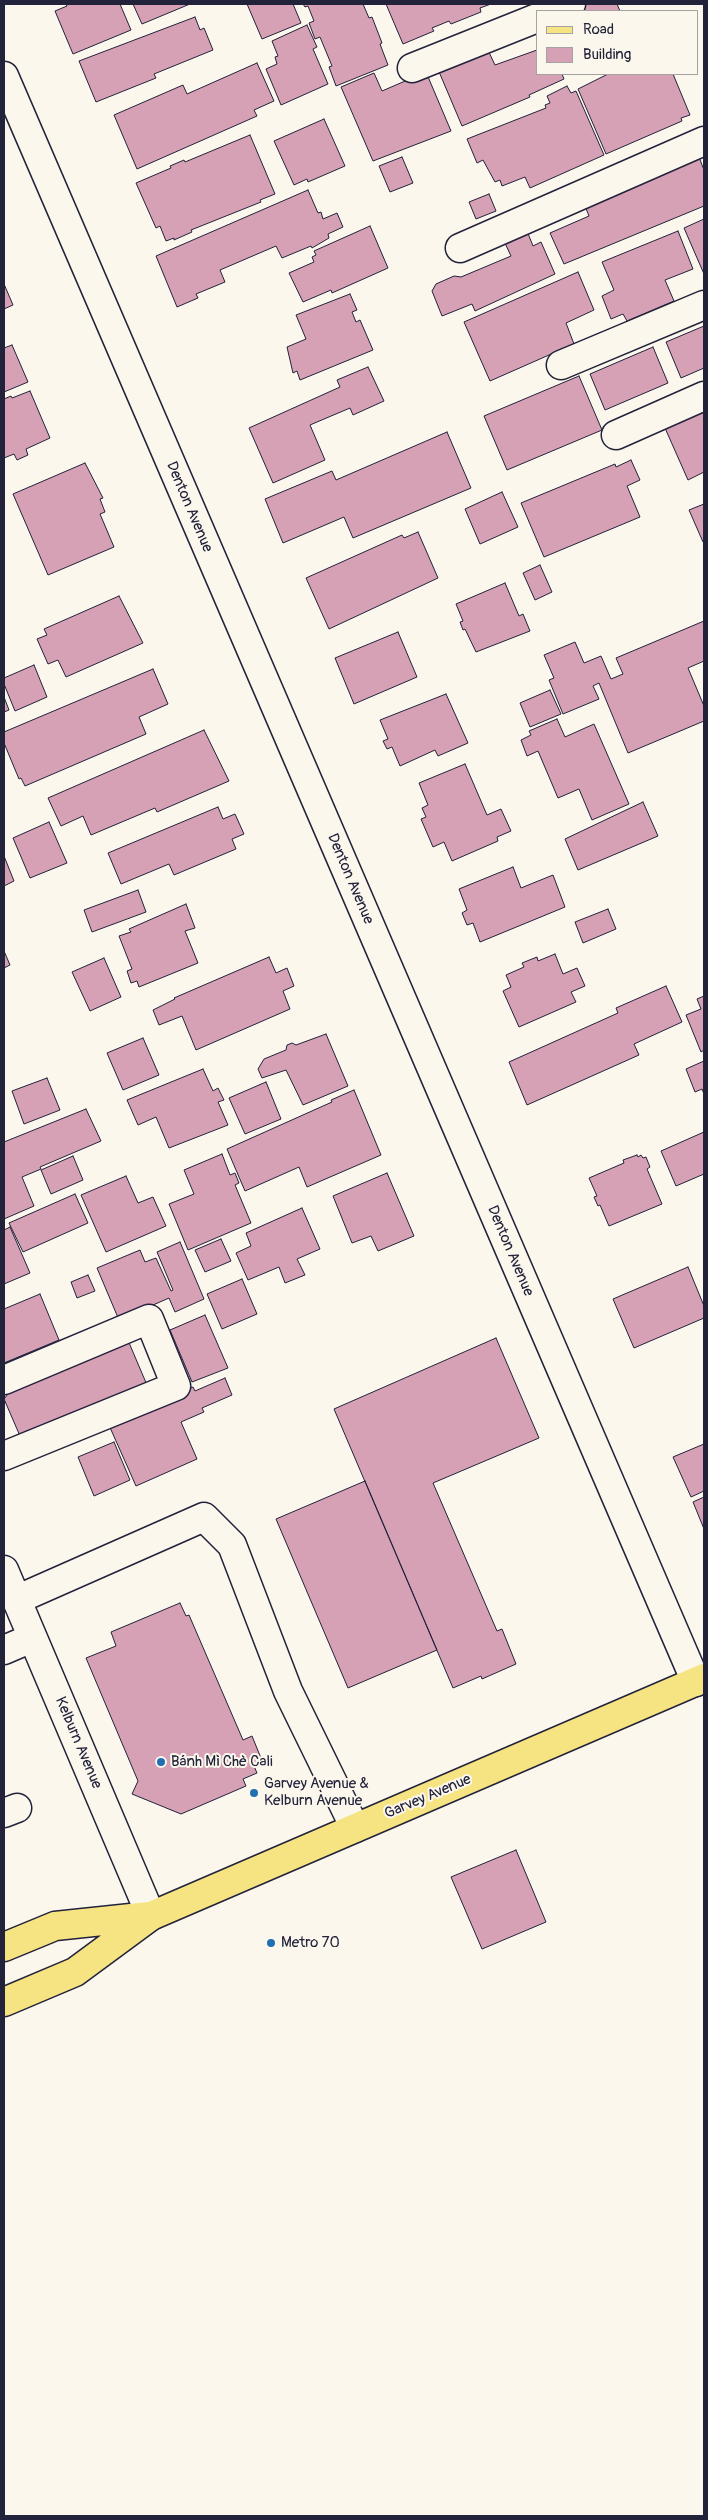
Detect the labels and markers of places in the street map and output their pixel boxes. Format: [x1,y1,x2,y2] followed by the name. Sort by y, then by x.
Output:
[171,1753,273,1771] place label: Bánh Mì Chè Cali
[155,1756,167,1768] marker: Bánh Mì Chè Cali
[264,1775,369,1810] place label: Garvey Avenue & Kelburn Avenue
[248,1787,260,1799] marker: Garvey Avenue & Kelburn Avenue
[281,1934,340,1952] place label: Metro 70
[265,1937,277,1949] marker: Metro 70

